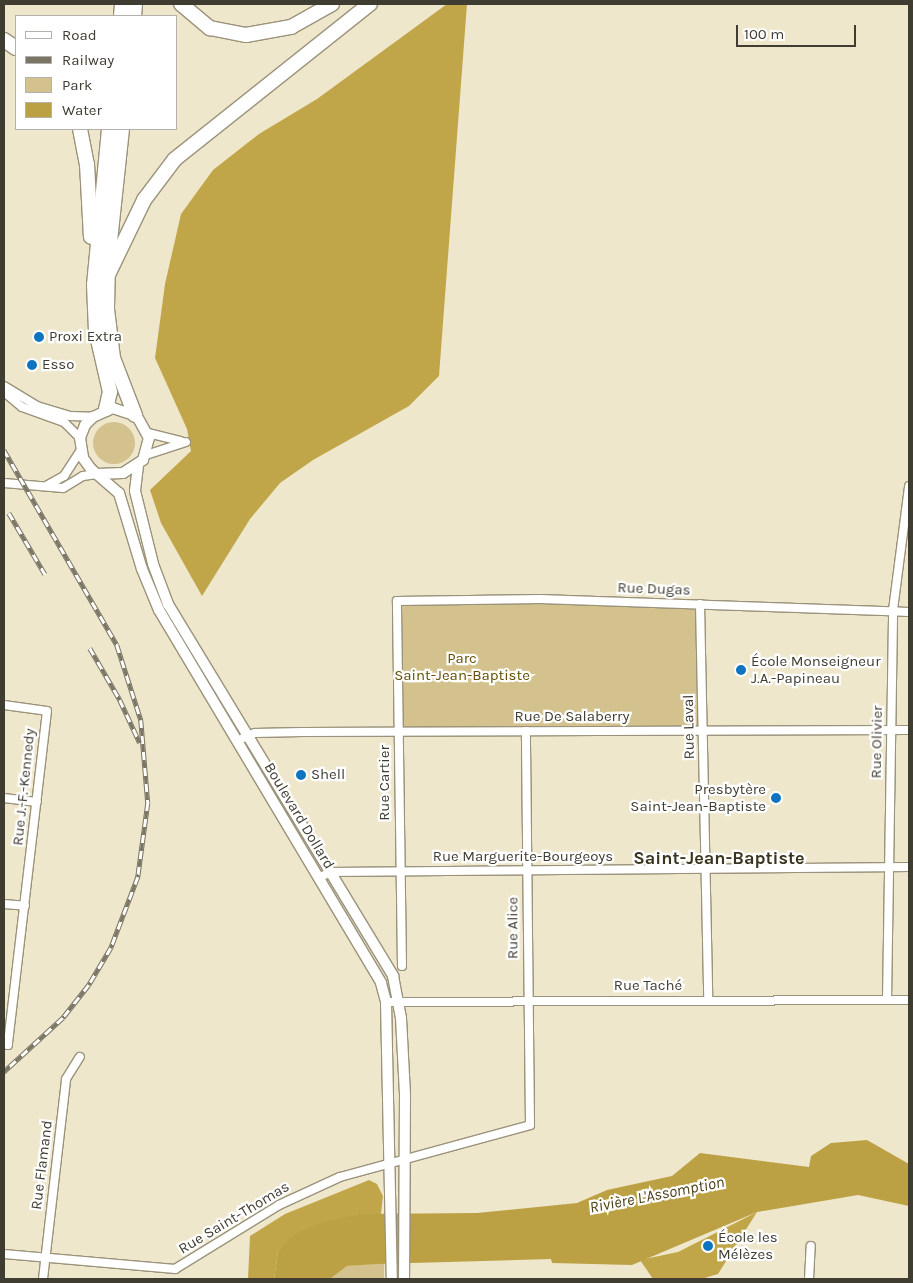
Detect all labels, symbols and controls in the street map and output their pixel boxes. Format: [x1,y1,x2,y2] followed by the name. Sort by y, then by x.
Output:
[15,15,178,130] legend
[738,15,858,47] scale bar
[744,25,784,43] text: 100 m
[62,26,97,44] text: Road
[62,51,114,69] text: Railway
[62,76,92,94] text: Park
[62,101,102,119] text: Water
[49,328,122,346] place label: Proxi Extra
[33,331,45,343] marker: Proxi Extra
[42,356,74,374] place label: Esso
[26,359,38,371] marker: Esso
[617,579,691,599] street label: Rue Dugas
[394,649,530,684] park label: Parc Saint-Jean-Baptiste
[751,652,881,687] place label: École Monseigneur J.A.-Papineau
[735,664,747,676] marker: École Monseigneur J.A.-Papineau
[679,694,699,760] street label: Rue Laval
[867,705,887,779] street label: Rue Olivier
[515,708,629,726] street label: Rue De Salaberry
[9,728,39,846] street label: Rue J.-F.-Kennedy
[376,745,394,821] street label: Rue Cartier
[260,759,338,873] street label: Boulevard Dollard
[311,766,345,784] place label: Shell
[295,769,307,781] marker: Shell
[630,780,766,815] place label: Presbytère Saint-Jean-Baptiste
[770,792,782,804] marker: Presbytère Saint-Jean-Baptiste
[633,847,805,869] district label: Saint-Jean-Baptiste
[433,848,613,866] street label: Rue Marguerite-Bourgeoys
[504,897,522,959] street label: Rue Alice
[614,977,682,995] street label: Rue Taché
[28,1119,56,1211] street label: Rue Flamand
[588,1173,726,1217] water label: Rivière L'Assomption
[175,1178,293,1258] street label: Rue Saint-Thomas
[718,1228,778,1263] place label: École les Mélèzes
[702,1240,714,1252] marker: École les Mélèzes

